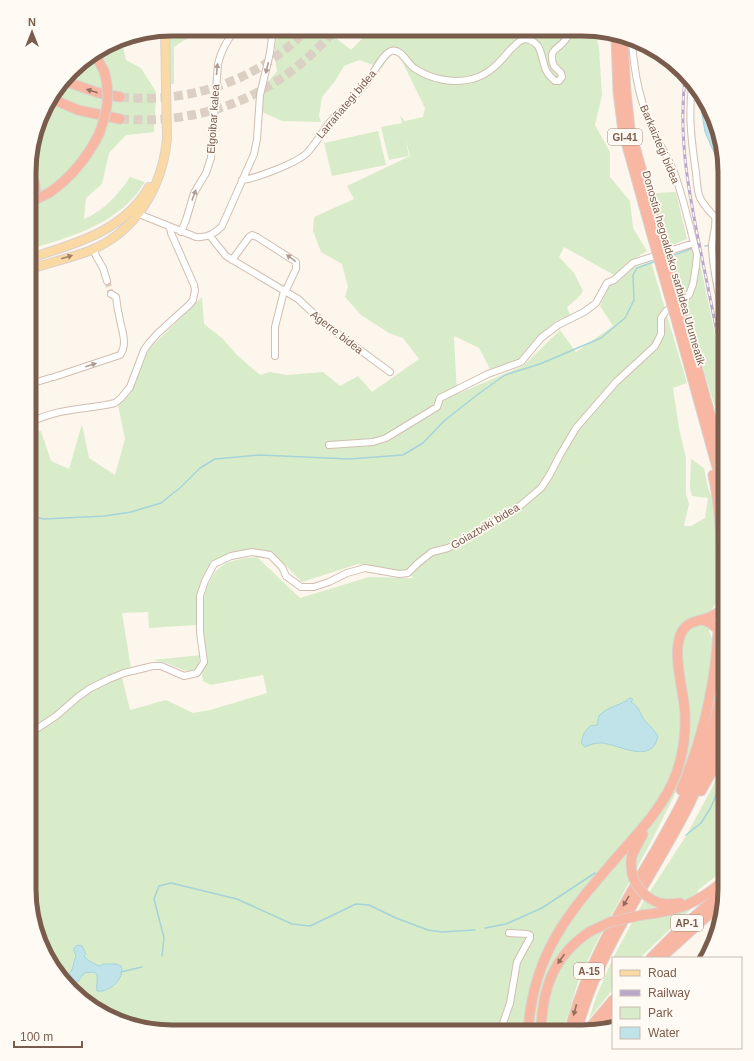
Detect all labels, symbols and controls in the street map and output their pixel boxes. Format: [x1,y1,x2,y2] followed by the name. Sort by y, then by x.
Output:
[12,12,52,52] north arrow
[28,16,36,28] text: N
[264,62,270,74] one-way arrow
[214,63,221,75] one-way arrow
[314,67,379,141] street label: Larrañategi bidea
[205,83,221,154] street label: Elgoibar kalea
[85,88,97,94] one-way arrow
[638,103,682,186] street label: Barkaiztegi bidea
[608,129,642,145] road number: GI-41
[640,169,708,367] street label: Donostia hegoaldeko sarbidea Urumeatik
[192,189,198,201] one-way arrow
[62,254,74,260] one-way arrow
[286,254,296,262] one-way arrow
[308,308,366,357] street label: Agerre bidea
[85,362,97,368] one-way arrow
[449,500,522,551] street label: Goiaztxiki bidea
[623,895,630,907] one-way arrow
[671,915,703,931] road number: AP-1
[557,953,565,964] one-way arrow
[612,957,742,1049] legend
[574,963,604,979] road number: A-15
[648,966,677,980] text: Road
[648,986,690,1000] text: Railway
[572,1004,578,1016] one-way arrow
[648,1006,674,1020] text: Park
[14,1023,82,1049] scale bar
[648,1026,680,1040] text: Water
[20,1030,53,1044] text: 100 m

